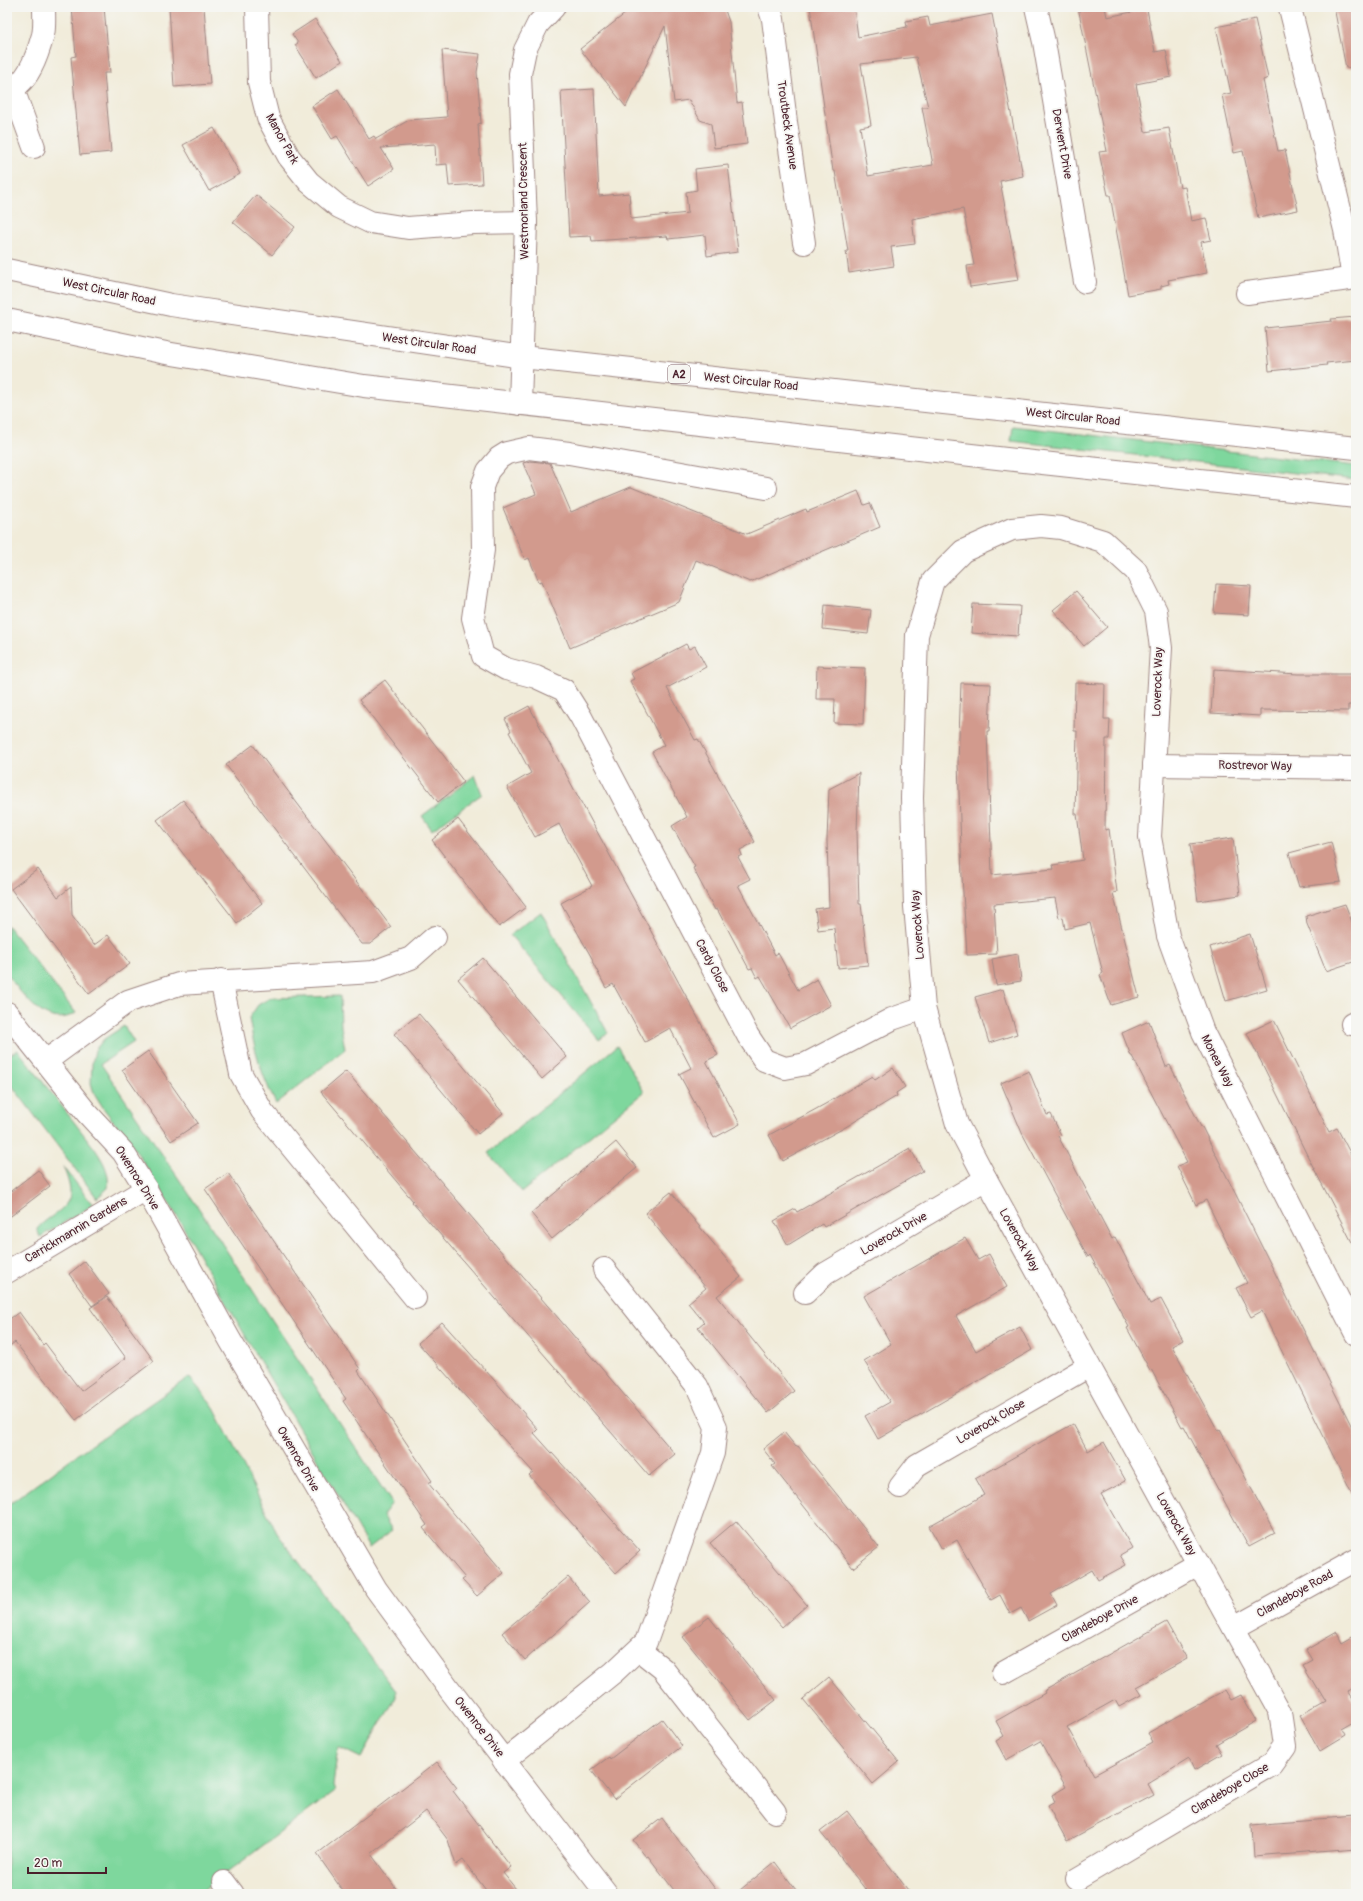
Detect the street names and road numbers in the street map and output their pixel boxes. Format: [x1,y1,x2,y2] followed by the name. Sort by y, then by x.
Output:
[773,79,801,171] street label: Troutbeck Avenue
[1048,108,1076,180] street label: Derwent Drive
[262,111,302,167] street label: Manor Park
[515,142,533,260] street label: Westmorland Crescent
[61,275,157,309] street label: West Circular Road
[381,330,477,358] street label: West Circular Road
[668,365,690,383] road number: A2
[703,370,799,394] street label: West Circular Road
[1025,405,1121,429] street label: West Circular Road
[1149,647,1167,717] street label: Loverock Way
[1218,758,1292,774] street label: Rostrevor Way
[908,890,928,960] street label: Loverock Way
[692,937,732,995] street label: Cardy Close
[1197,1032,1237,1090] street label: Monea Way
[111,1143,163,1213] street label: Owenroe Drive
[22,1193,130,1267] street label: Carrickmannin Gardens
[996,1206,1042,1274] street label: Loverock Way
[858,1209,930,1259] street label: Loverock Drive
[954,1396,1028,1448] street label: Loverock Close
[273,1424,323,1494] street label: Owenroe Drive
[1153,1490,1199,1558] street label: Loverock Way
[1254,1567,1336,1621] street label: Clandeboye Road
[1059,1592,1141,1646] street label: Clandeboye Drive
[451,1694,507,1760] street label: Owenroe Drive
[1188,1760,1272,1818] street label: Clandeboye Close

